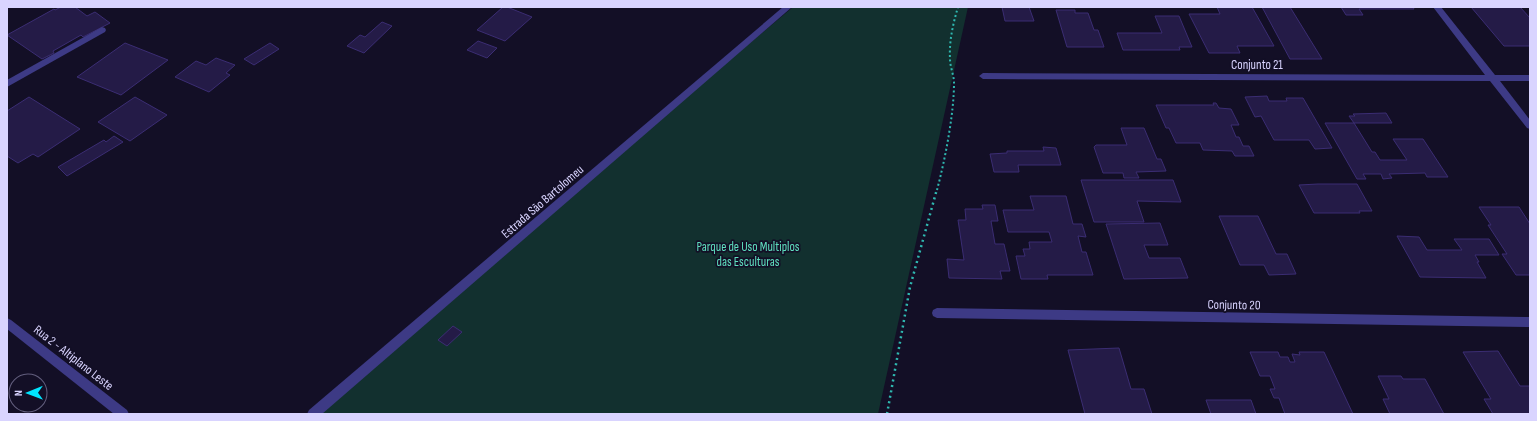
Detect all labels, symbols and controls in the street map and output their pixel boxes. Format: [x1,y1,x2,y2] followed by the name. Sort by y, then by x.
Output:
[1231,57,1283,73] street label: Conjunto 21
[498,162,587,242] street label: Estrada São Bartolomeu
[696,239,800,270] park label: Parque de Uso Multiplos das Esculturas
[1207,297,1261,313] street label: Conjunto 20
[30,322,116,394] street label: Rua 2 - Altiplano Leste
[8,373,48,413] north arrow
[12,390,25,396] text: N

